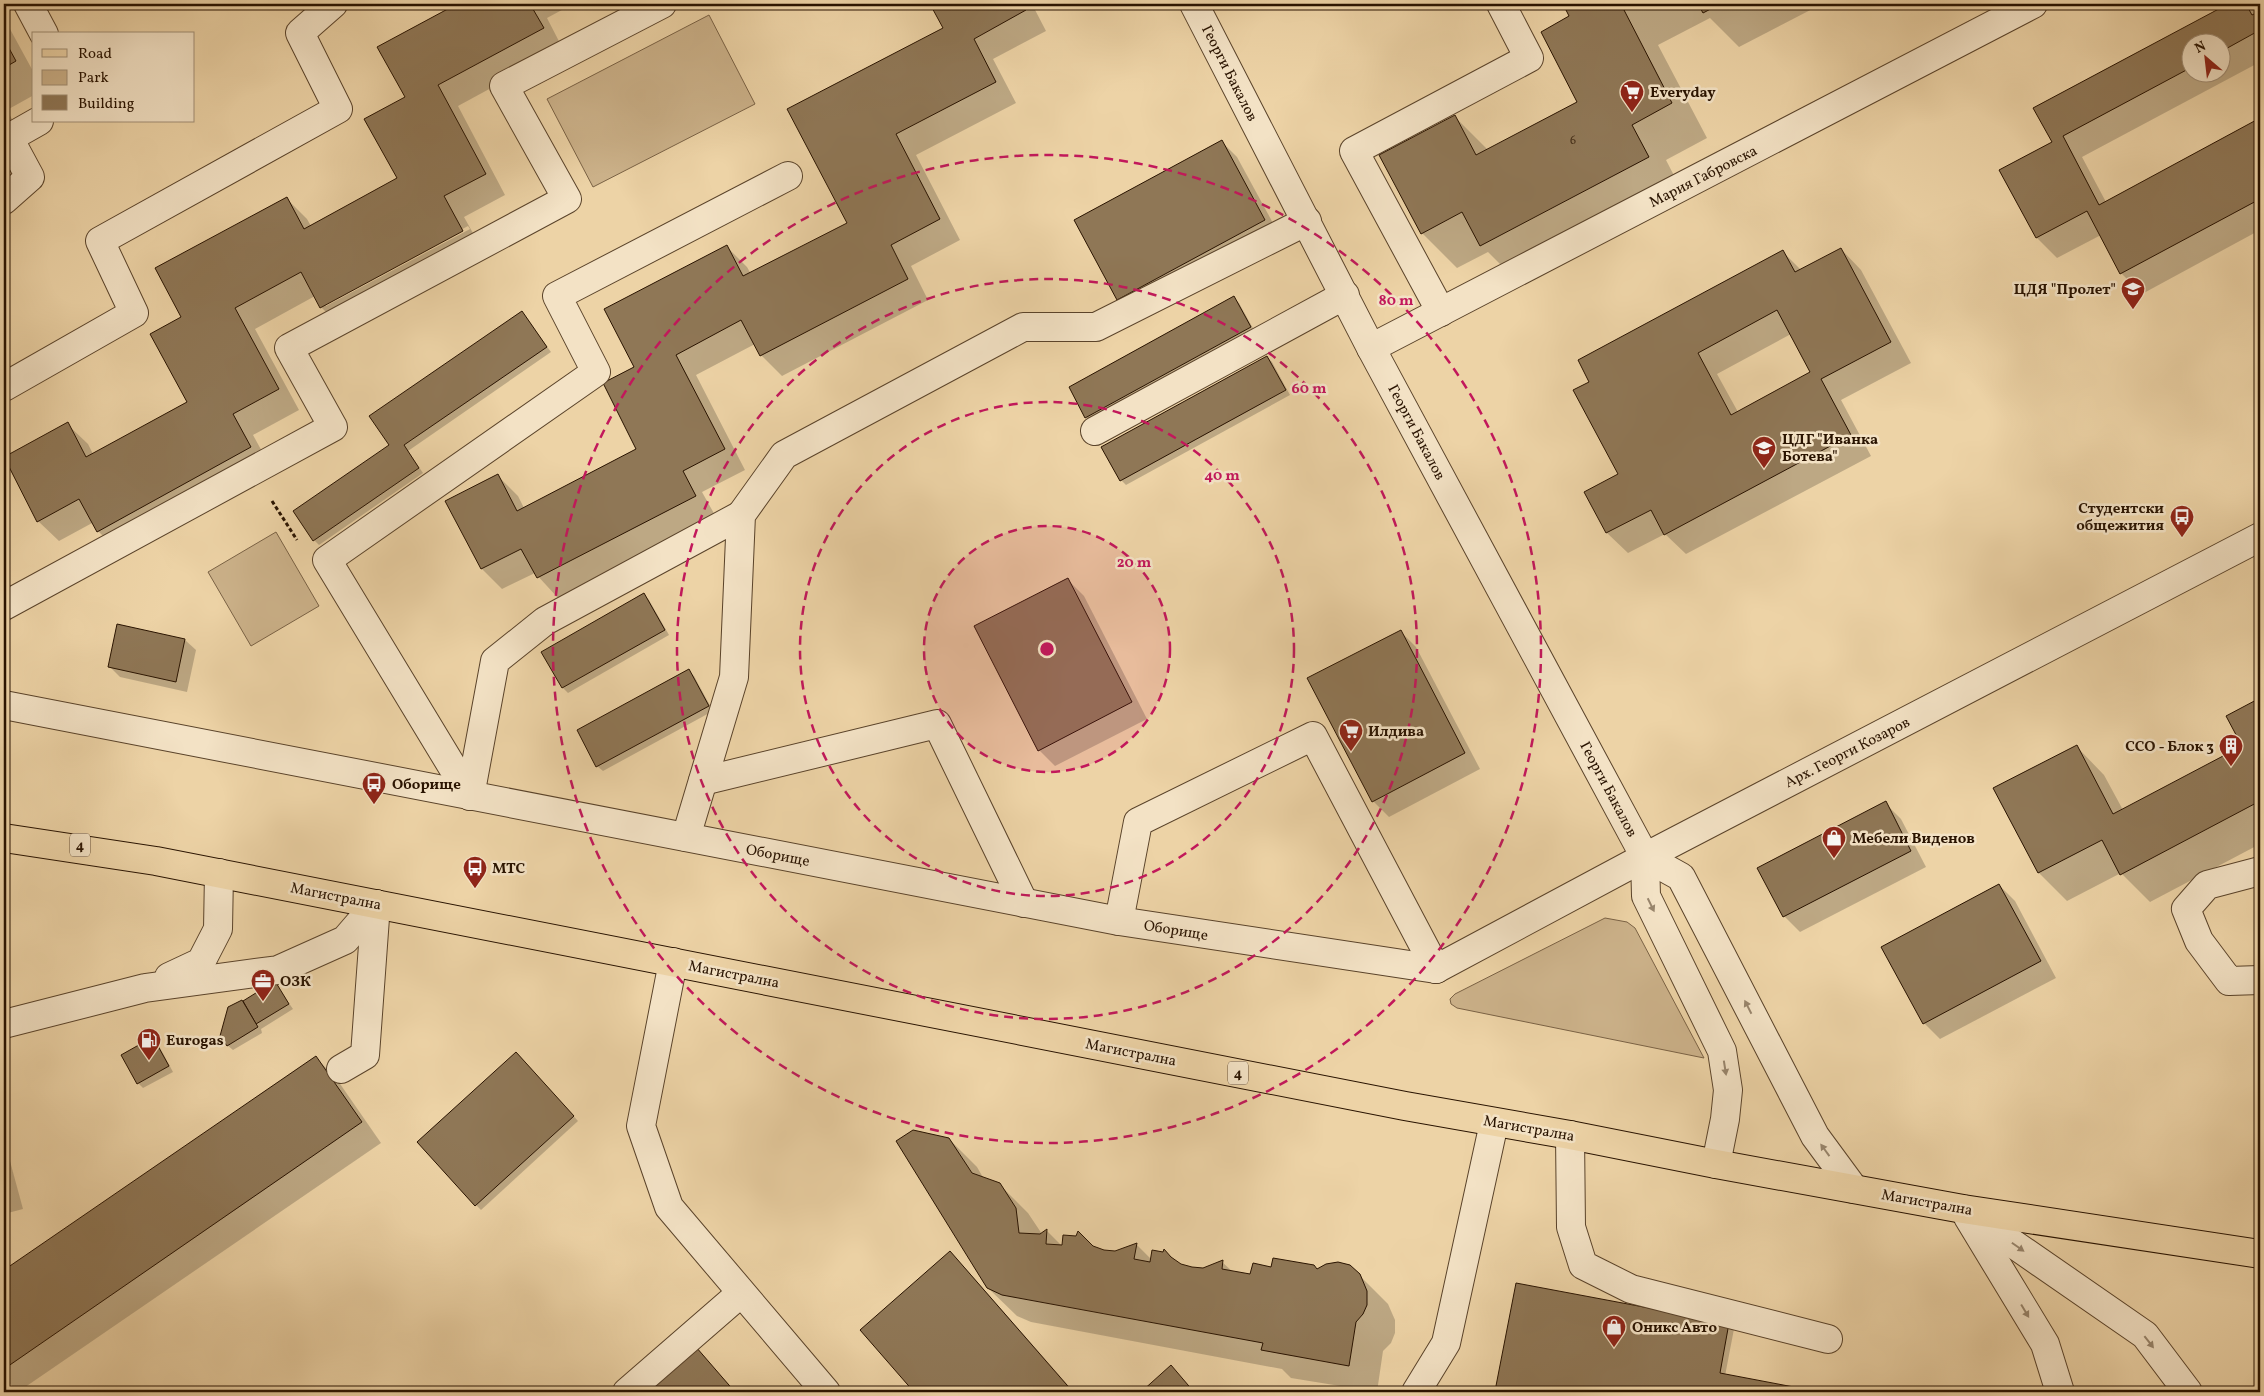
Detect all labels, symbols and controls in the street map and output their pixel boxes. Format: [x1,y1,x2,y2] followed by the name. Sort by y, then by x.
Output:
[1195,22,1262,126] street label: Георги Бакалов
[32,32,195,122] legend
[2182,32,2232,82] north arrow
[2192,37,2210,59] text: N
[78,44,112,65] text: Road
[78,68,109,89] text: Park
[1619,79,1645,113] supermarket icon: Everyday
[1650,83,1716,104] place label: Everyday
[78,94,135,115] text: Building
[1570,133,1576,149] house number: 6
[1646,141,1761,214] street label: Мария Габровска
[2120,276,2146,310] school or university icon: ЦДЯ "Пролет"
[2014,280,2116,301] place label: ЦДЯ "Пролет"
[1379,291,1414,312] text: 80 m
[1292,379,1327,400] text: 60 m
[1382,381,1450,484] street label: Георги Бакалов
[1782,430,1878,468] place label: ЦДГ "Иванка Ботева"
[1751,435,1777,469] school or university icon: ЦДГ "Иванка Ботева"
[1204,466,1240,487] text: 40 m
[2076,499,2164,537] place label: Студентски общежития
[2169,504,2195,538] bus stop icon: Студентски общежития
[1117,553,1152,574] text: 20 m
[1038,640,1056,658] centre of rings
[1781,713,1914,794] street label: Арх. Георги Козаров
[1338,718,1364,752] supermarket icon: Илдива
[1368,722,1424,743] place label: Илдива
[2218,733,2244,767] building icon: ССО - Блок 3
[2125,737,2214,758] place label: ССО - Блок 3
[1574,738,1642,841] street label: Георги Бакалов
[361,771,387,805] bus stop icon: Оборище
[392,775,461,796] place label: Оборище
[1821,825,1847,859] shop icon: Мебели Виденов
[1852,829,1975,850] place label: Мебели Виденов
[70,834,90,856] road number: 4
[744,840,812,873] street label: Оборище
[462,855,488,889] bus stop icon: МТС
[492,859,526,880] place label: МТС
[288,878,383,917] street label: Магистрална
[1647,898,1655,912] one-way arrow
[1142,916,1209,947] street label: Оборище
[686,956,781,995] street label: Магистрална
[250,968,276,1002] office icon: ОЗК
[280,972,311,993] place label: ОЗК
[1744,999,1752,1014] one-way arrow
[136,1027,162,1061] fuel station icon: Eurogas
[166,1031,224,1052] place label: Eurogas
[1083,1034,1178,1073] street label: Магистрална
[1721,1060,1729,1076] one-way arrow
[1228,1062,1248,1084] road number: 4
[1481,1111,1576,1148] street label: Магистрална
[1820,1143,1830,1157] one-way arrow
[1879,1185,1974,1222] street label: Магистрална
[2011,1242,2025,1252] one-way arrow
[2020,1304,2029,1317] one-way arrow
[1601,1314,1627,1348] shop icon: Оникс Авто
[1632,1318,1717,1339] place label: Оникс Авто
[2144,1335,2155,1348] one-way arrow

